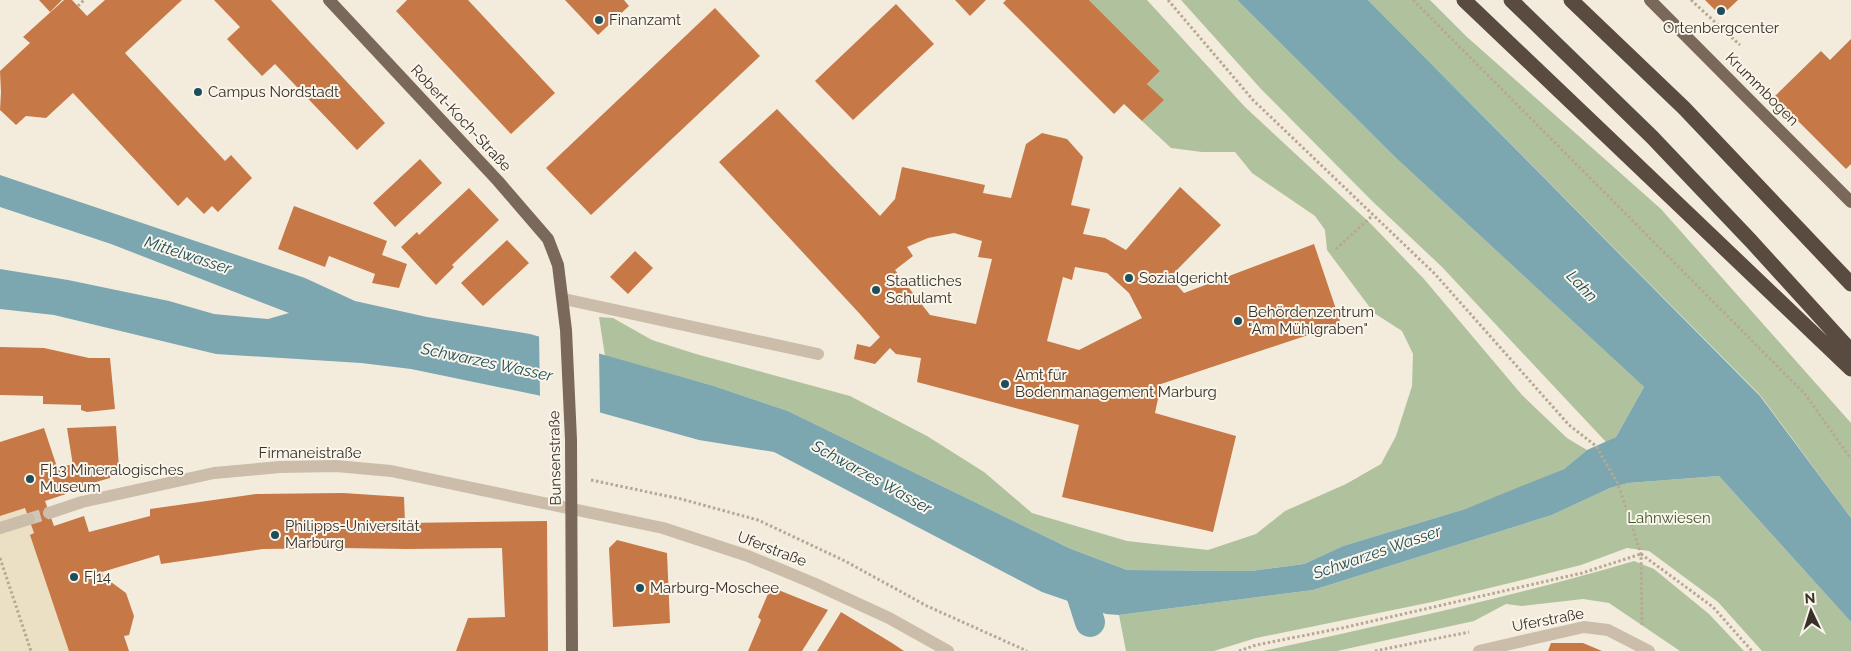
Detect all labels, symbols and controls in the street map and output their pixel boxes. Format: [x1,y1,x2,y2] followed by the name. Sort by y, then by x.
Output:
[1715,5,1727,17] marker: Ortenbergcenter
[609,11,681,29] place label: Finanzamt
[593,14,605,26] marker: Finanzamt
[1663,19,1780,37] place label: Ortenbergcenter
[1722,49,1802,129] street label: Krummbogen
[407,61,515,175] street label: Robert-Koch-Straße
[208,83,339,101] place label: Campus Nordstadt
[192,86,204,98] marker: Campus Nordstadt
[142,232,234,278] water label: Mittelwasser
[1563,266,1601,306] water label: Lahn
[1139,269,1228,287] place label: Sozialgericht
[886,272,962,307] place label: Staatliches Schulamt
[1123,272,1135,284] marker: Sozialgericht
[870,284,882,296] marker: Staatliches Schulamt
[1248,303,1374,338] place label: Behördenzentrum "Am Mühlgraben"
[1232,315,1244,327] marker: Behördenzentrum "Am Mühlgraben"
[419,339,555,385] water label: Schwarzes Wasser
[1015,366,1217,401] place label: Amt für Bodenmanagement Marburg
[999,378,1011,390] marker: Amt für Bodenmanagement Marburg
[545,410,565,506] street label: Bunsenstraße
[808,436,936,518] water label: Schwarzes Wasser
[259,444,362,462] street label: Firmaneistraße
[40,461,184,496] place label: F|13 Mineralogisches Museum
[24,473,36,485] marker: F|13 Mineralogisches Museum
[1627,509,1711,527] park label: Lahnwiesen
[285,517,420,552] place label: Philipps-Universität Marburg
[1310,521,1444,583] water label: Schwarzes Wasser
[735,528,809,571] street label: Uferstraße
[269,529,281,541] marker: Philipps-Universität Marburg
[84,568,111,586] place label: F|14
[68,571,80,583] marker: F|14
[650,579,779,597] place label: Marburg-Moschee
[634,582,646,594] marker: Marburg-Moschee
[1786,586,1836,636] north arrow
[1804,590,1816,606] text: N
[1511,604,1586,636] street label: Uferstraße

